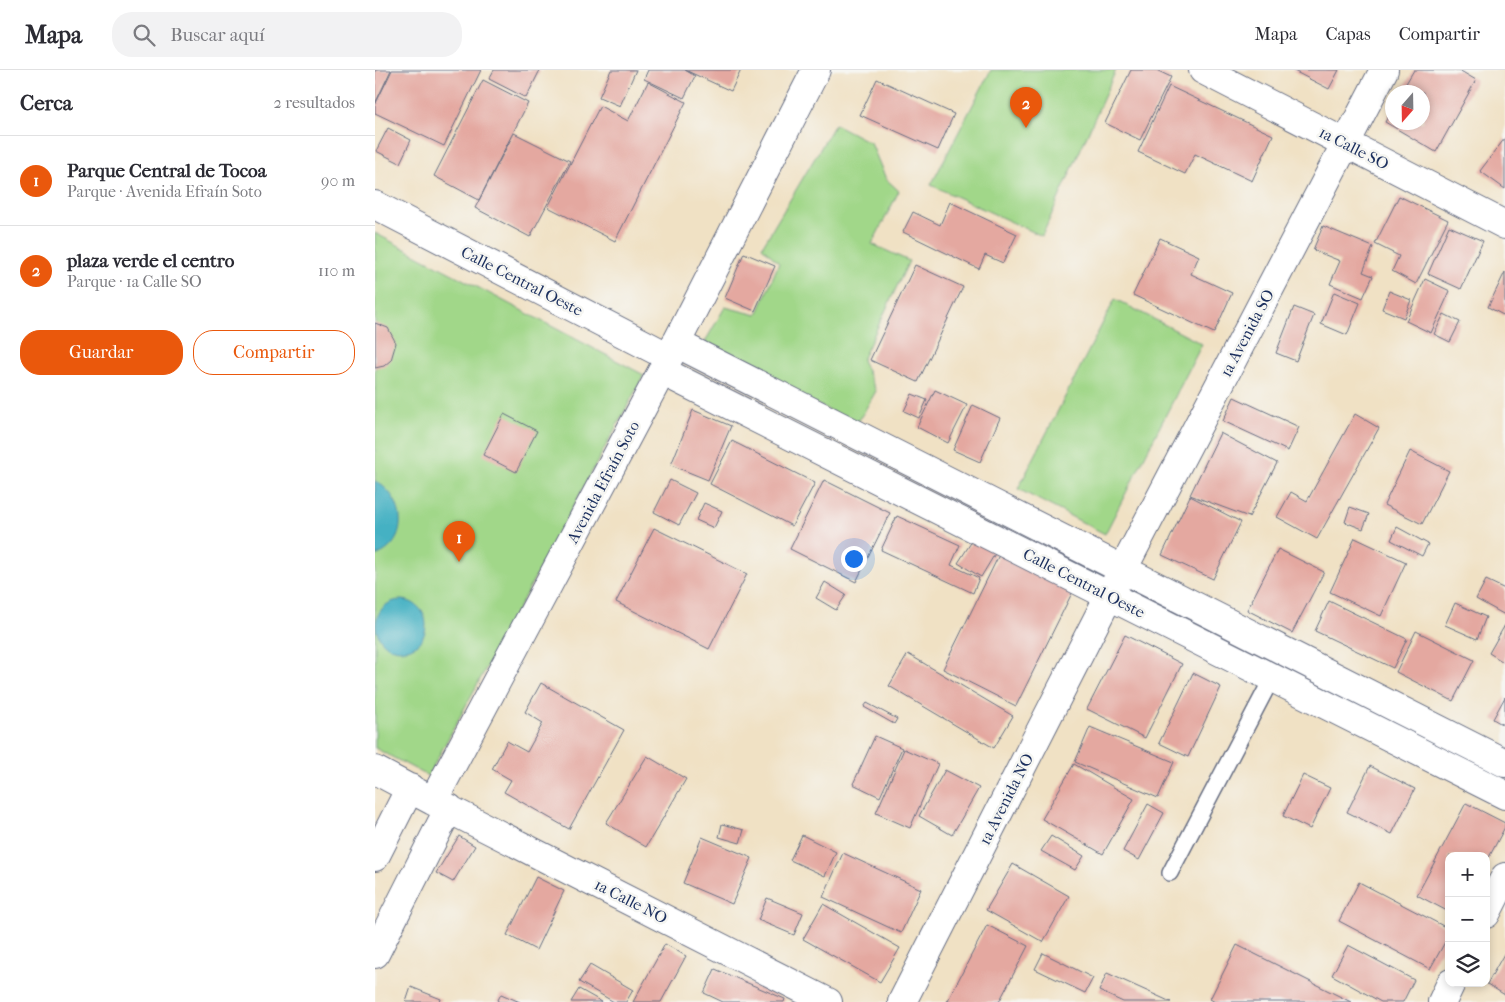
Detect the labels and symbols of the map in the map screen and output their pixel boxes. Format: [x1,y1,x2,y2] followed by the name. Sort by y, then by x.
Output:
[1385,85,1430,130] north arrow
[1010,87,1042,128] pin: 2
[1316,122,1392,174] street label: 1a Calle SO
[458,242,586,320] street label: Calle Central Oeste
[1216,286,1278,380] street label: 1a Avenida SO
[562,418,643,547] street label: Avenida Efraín Soto
[443,521,475,562] pin: 1
[1020,544,1148,622] street label: Calle Central Oeste
[841,546,867,572] your location
[975,750,1037,848] street label: 1a Avenida NO
[591,875,671,927] street label: 1a Calle NO

